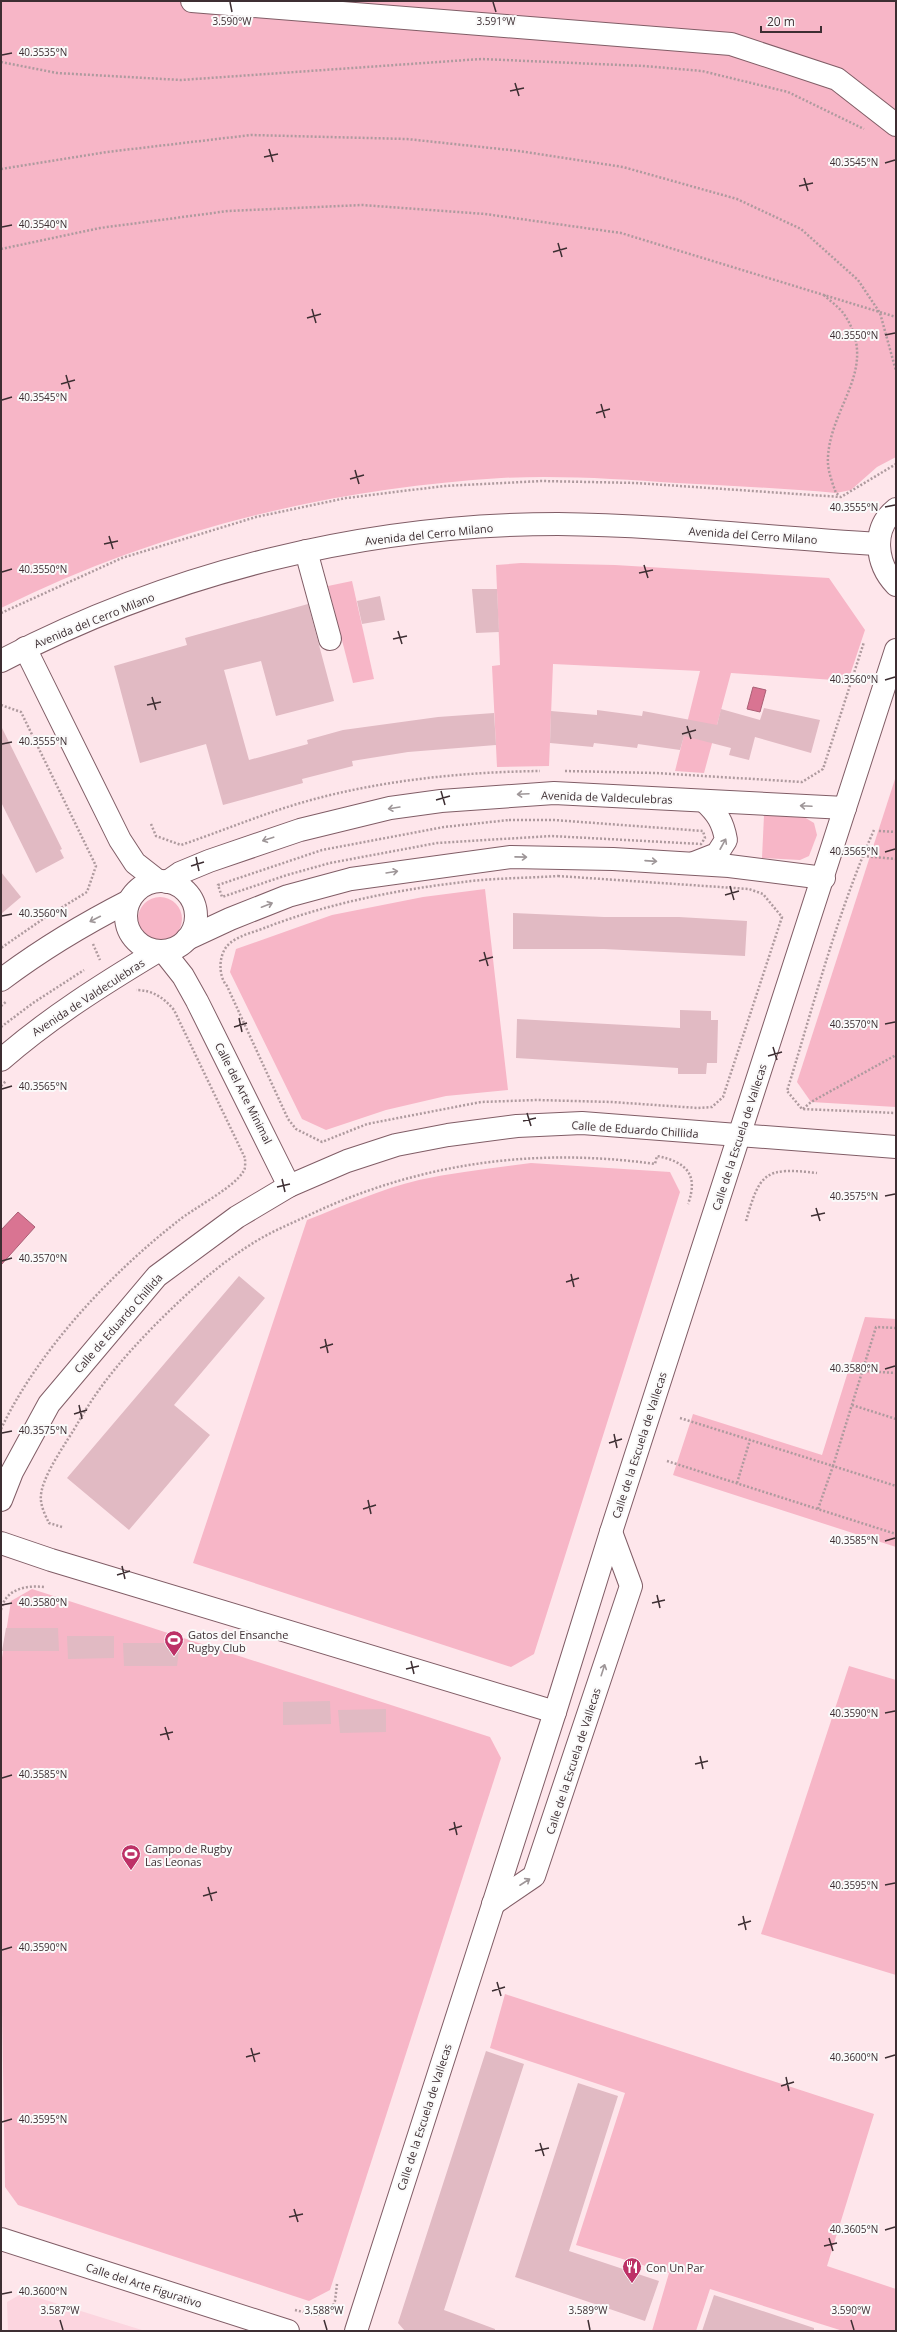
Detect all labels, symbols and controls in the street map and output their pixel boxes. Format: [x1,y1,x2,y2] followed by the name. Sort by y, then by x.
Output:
[761,8,821,34] scale bar
[767,13,795,30] text: 20 m
[212,14,252,28] text: 3.590°W
[476,14,516,28] text: 3.591°W
[19,45,67,59] text: 40.3535°N
[830,155,878,169] text: 40.3545°N
[19,217,67,231] text: 40.3540°N
[830,328,878,342] text: 40.3550°N
[19,390,67,404] text: 40.3545°N
[830,500,878,514] text: 40.3555°N
[364,520,494,548] street label: Avenida del Cerro Milano
[688,523,818,547] street label: Avenida del Cerro Milano
[19,562,67,576] text: 40.3550°N
[31,589,157,651] street label: Avenida del Cerro Milano
[830,672,878,686] text: 40.3560°N
[19,734,67,748] text: 40.3555°N
[541,787,673,807] street label: Avenida de Valdeculebras
[517,791,530,798] one-way arrow
[800,802,813,810] one-way arrow
[387,804,400,812] one-way arrow
[262,836,274,844] one-way arrow
[719,838,727,850] one-way arrow
[830,844,878,858] text: 40.3565°N
[514,853,527,861] one-way arrow
[644,858,657,865] one-way arrow
[385,868,398,876] one-way arrow
[260,900,272,908] one-way arrow
[19,906,67,920] text: 40.3560°N
[89,916,101,923] one-way arrow
[29,955,147,1039] street label: Avenida de Valdeculebras
[830,1017,878,1031] text: 40.3570°N
[212,1040,276,1146] street label: Calle del Arte Minimal
[708,1062,770,1212] street label: Calle de la Escuela de Vallecas
[19,1079,67,1093] text: 40.3565°N
[571,1117,699,1141] street label: Calle de Eduardo Chillida
[830,1189,878,1203] text: 40.3575°N
[19,1251,67,1265] text: 40.3570°N
[71,1270,165,1376] street label: Calle de Eduardo Chillida
[830,1361,878,1375] text: 40.3580°N
[608,1370,670,1520] street label: Calle de la Escuela de Vallecas
[19,1423,67,1437] text: 40.3575°N
[830,1533,878,1547] text: 40.3585°N
[19,1595,67,1609] text: 40.3580°N
[188,1627,288,1655] place label: Gatos del Ensanche Rugby Club
[163,1629,185,1657] sports icon: Gatos del Ensanche Rugby Club
[600,1664,607,1677] one-way arrow
[542,1686,604,1836] street label: Calle de la Escuela de Vallecas
[830,1706,878,1720] text: 40.3590°N
[19,1767,67,1781] text: 40.3585°N
[145,1841,232,1869] place label: Campo de Rugby Las Leonas
[120,1843,142,1871] sports icon: Campo de Rugby Las Leonas
[519,1878,530,1886] one-way arrow
[830,1878,878,1892] text: 40.3595°N
[19,1940,67,1954] text: 40.3590°N
[393,2042,455,2192] street label: Calle de la Escuela de Vallecas
[830,2050,878,2064] text: 40.3600°N
[19,2112,67,2126] text: 40.3595°N
[830,2222,878,2236] text: 40.3605°N
[621,2256,643,2284] restaurant icon: Con Un Par
[84,2259,204,2311] street label: Calle del Arte Figurativo
[646,2260,705,2275] place label: Con Un Par
[19,2284,67,2298] text: 40.3600°N
[40,2303,80,2317] text: 3.587°W
[304,2303,344,2317] text: 3.588°W
[568,2303,608,2317] text: 3.589°W
[831,2303,871,2317] text: 3.590°W

